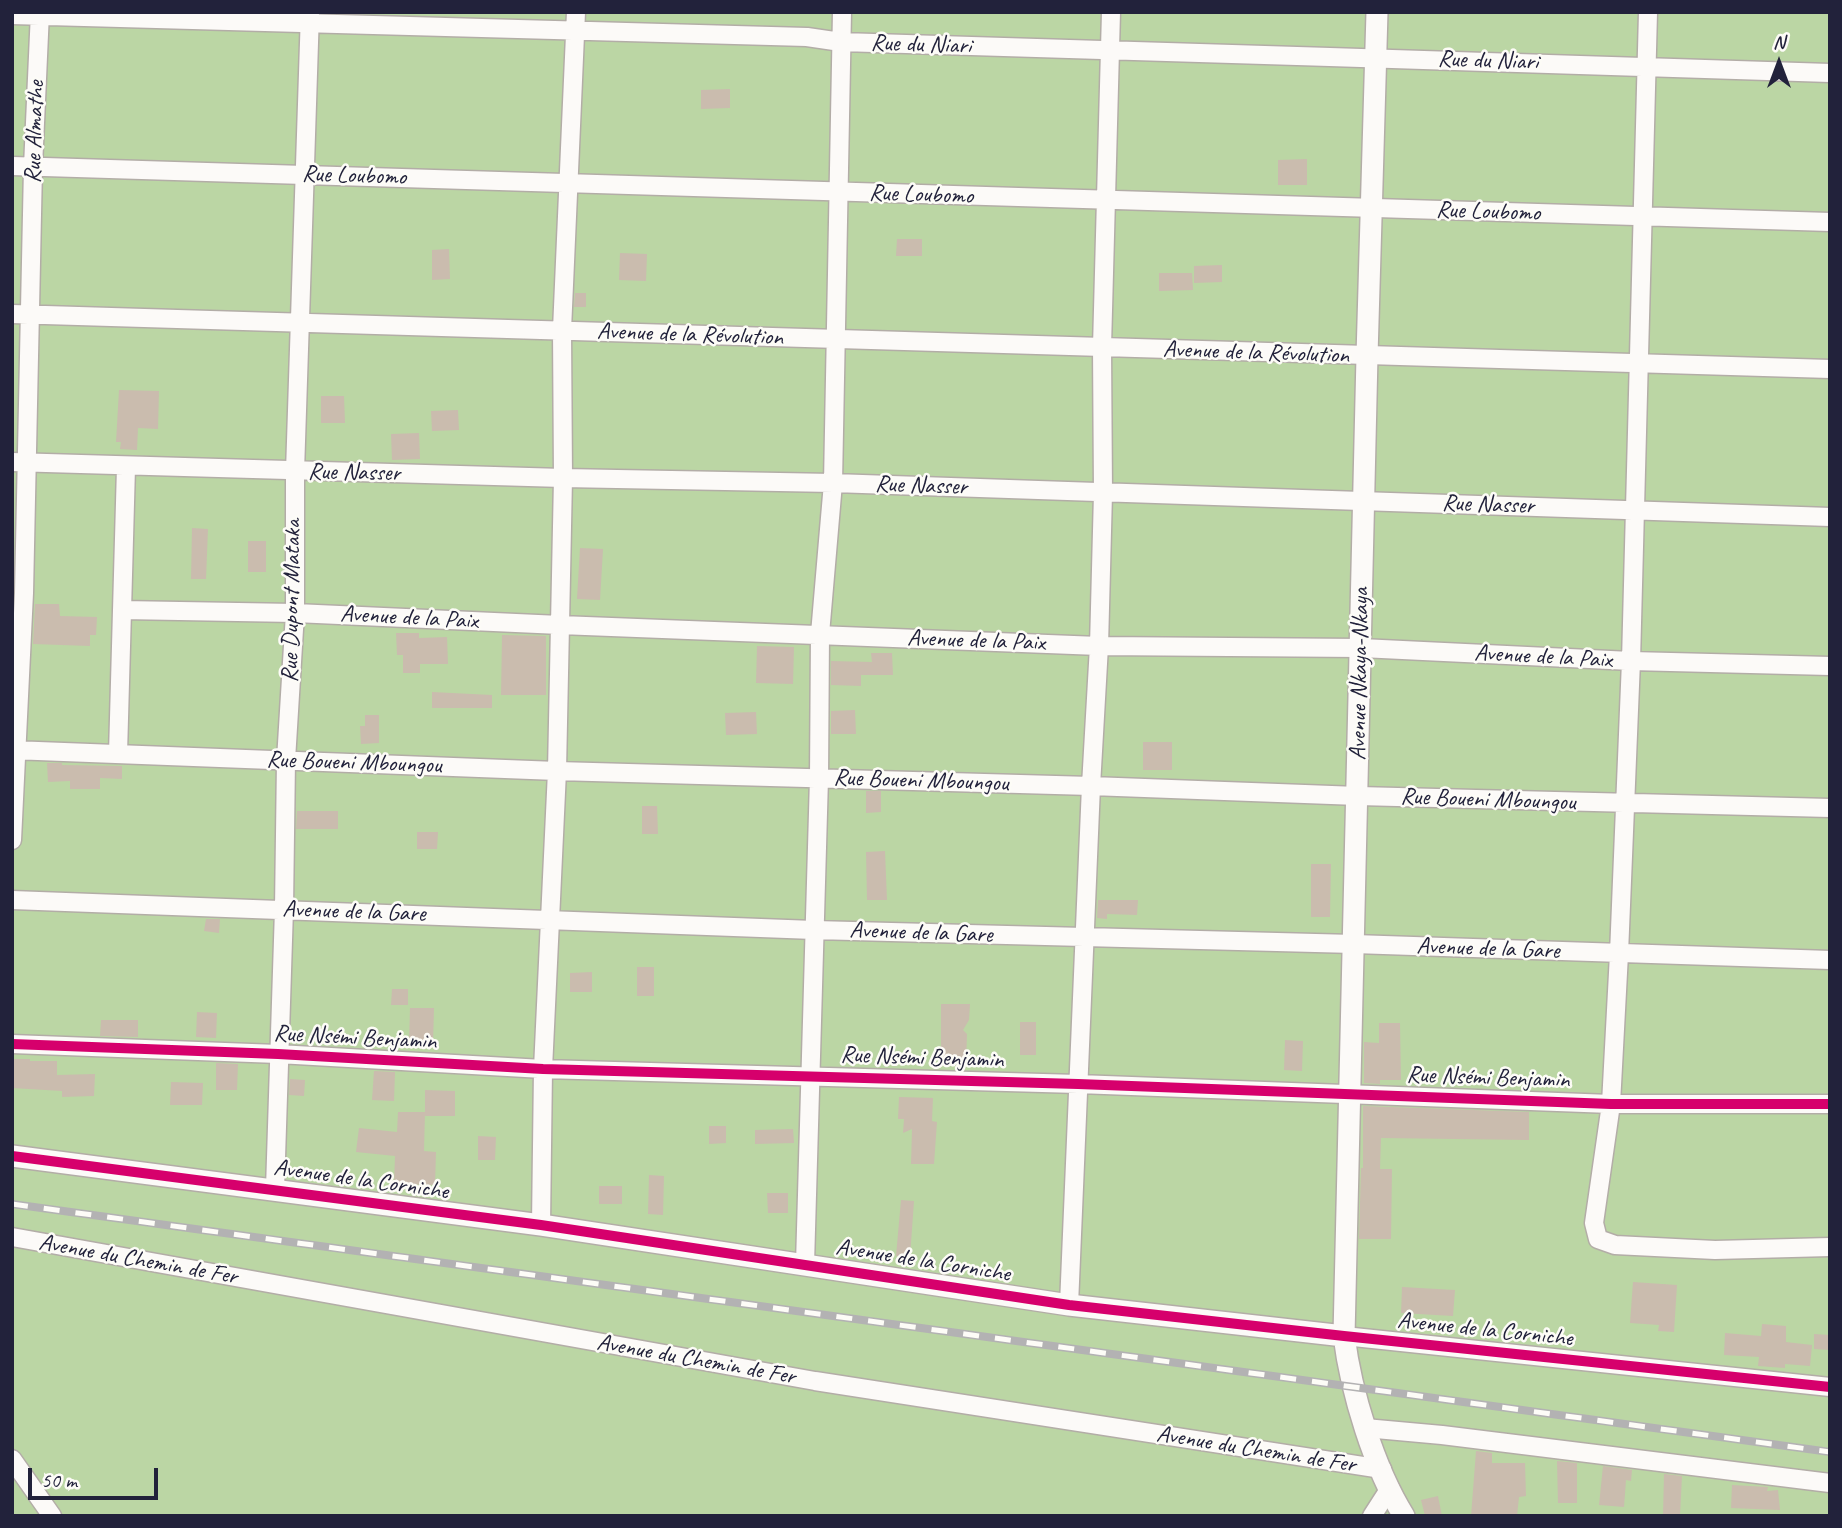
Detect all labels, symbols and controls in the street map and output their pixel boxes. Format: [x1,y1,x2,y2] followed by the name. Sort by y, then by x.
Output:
[1744,28,1814,98] north arrow
[870,29,972,61] street label: Rue du Niari
[1773,30,1785,54] text: N
[1437,45,1539,77] street label: Rue du Niari
[19,80,51,184] street label: Rue Almathe
[301,160,407,192] street label: Rue Loubomo
[868,179,974,211] street label: Rue Loubomo
[1435,196,1541,228] street label: Rue Loubomo
[597,317,783,353] street label: Avenue de la Révolution
[1163,335,1349,371] street label: Avenue de la Révolution
[308,458,400,488] street label: Rue Nasser
[874,470,968,502] street label: Rue Nasser
[1441,489,1535,521] street label: Rue Nasser
[276,519,308,683] street label: Rue Dupont Mataka
[1344,587,1376,761] street label: Avenue Nkaya-Nkaya
[339,600,479,636] street label: Avenue de la Paix
[907,624,1045,658] street label: Avenue de la Paix
[1473,639,1613,675] street label: Avenue de la Paix
[266,746,442,780] street label: Rue Boueni Mboungou
[833,764,1009,798] street label: Rue Boueni Mboungou
[1400,783,1576,817] street label: Rue Boueni Mboungou
[282,895,426,929] street label: Avenue de la Gare
[849,916,993,950] street label: Avenue de la Gare
[1416,932,1560,966] street label: Avenue de la Gare
[273,1019,437,1057] street label: Rue Nsémi Benjamin
[840,1041,1004,1075] street label: Rue Nsémi Benjamin
[1406,1061,1570,1095] street label: Rue Nsémi Benjamin
[272,1153,450,1207] street label: Avenue de la Corniche
[37,1228,239,1292] street label: Avenue du Chemin de Fer
[834,1233,1012,1289] street label: Avenue de la Corniche
[1396,1306,1574,1354] street label: Avenue de la Corniche
[595,1328,797,1392] street label: Avenue du Chemin de Fer
[1155,1420,1357,1480] street label: Avenue du Chemin de Fer
[32,1454,161,1498] scale bar
[41,1467,77,1493] text: 50 m

